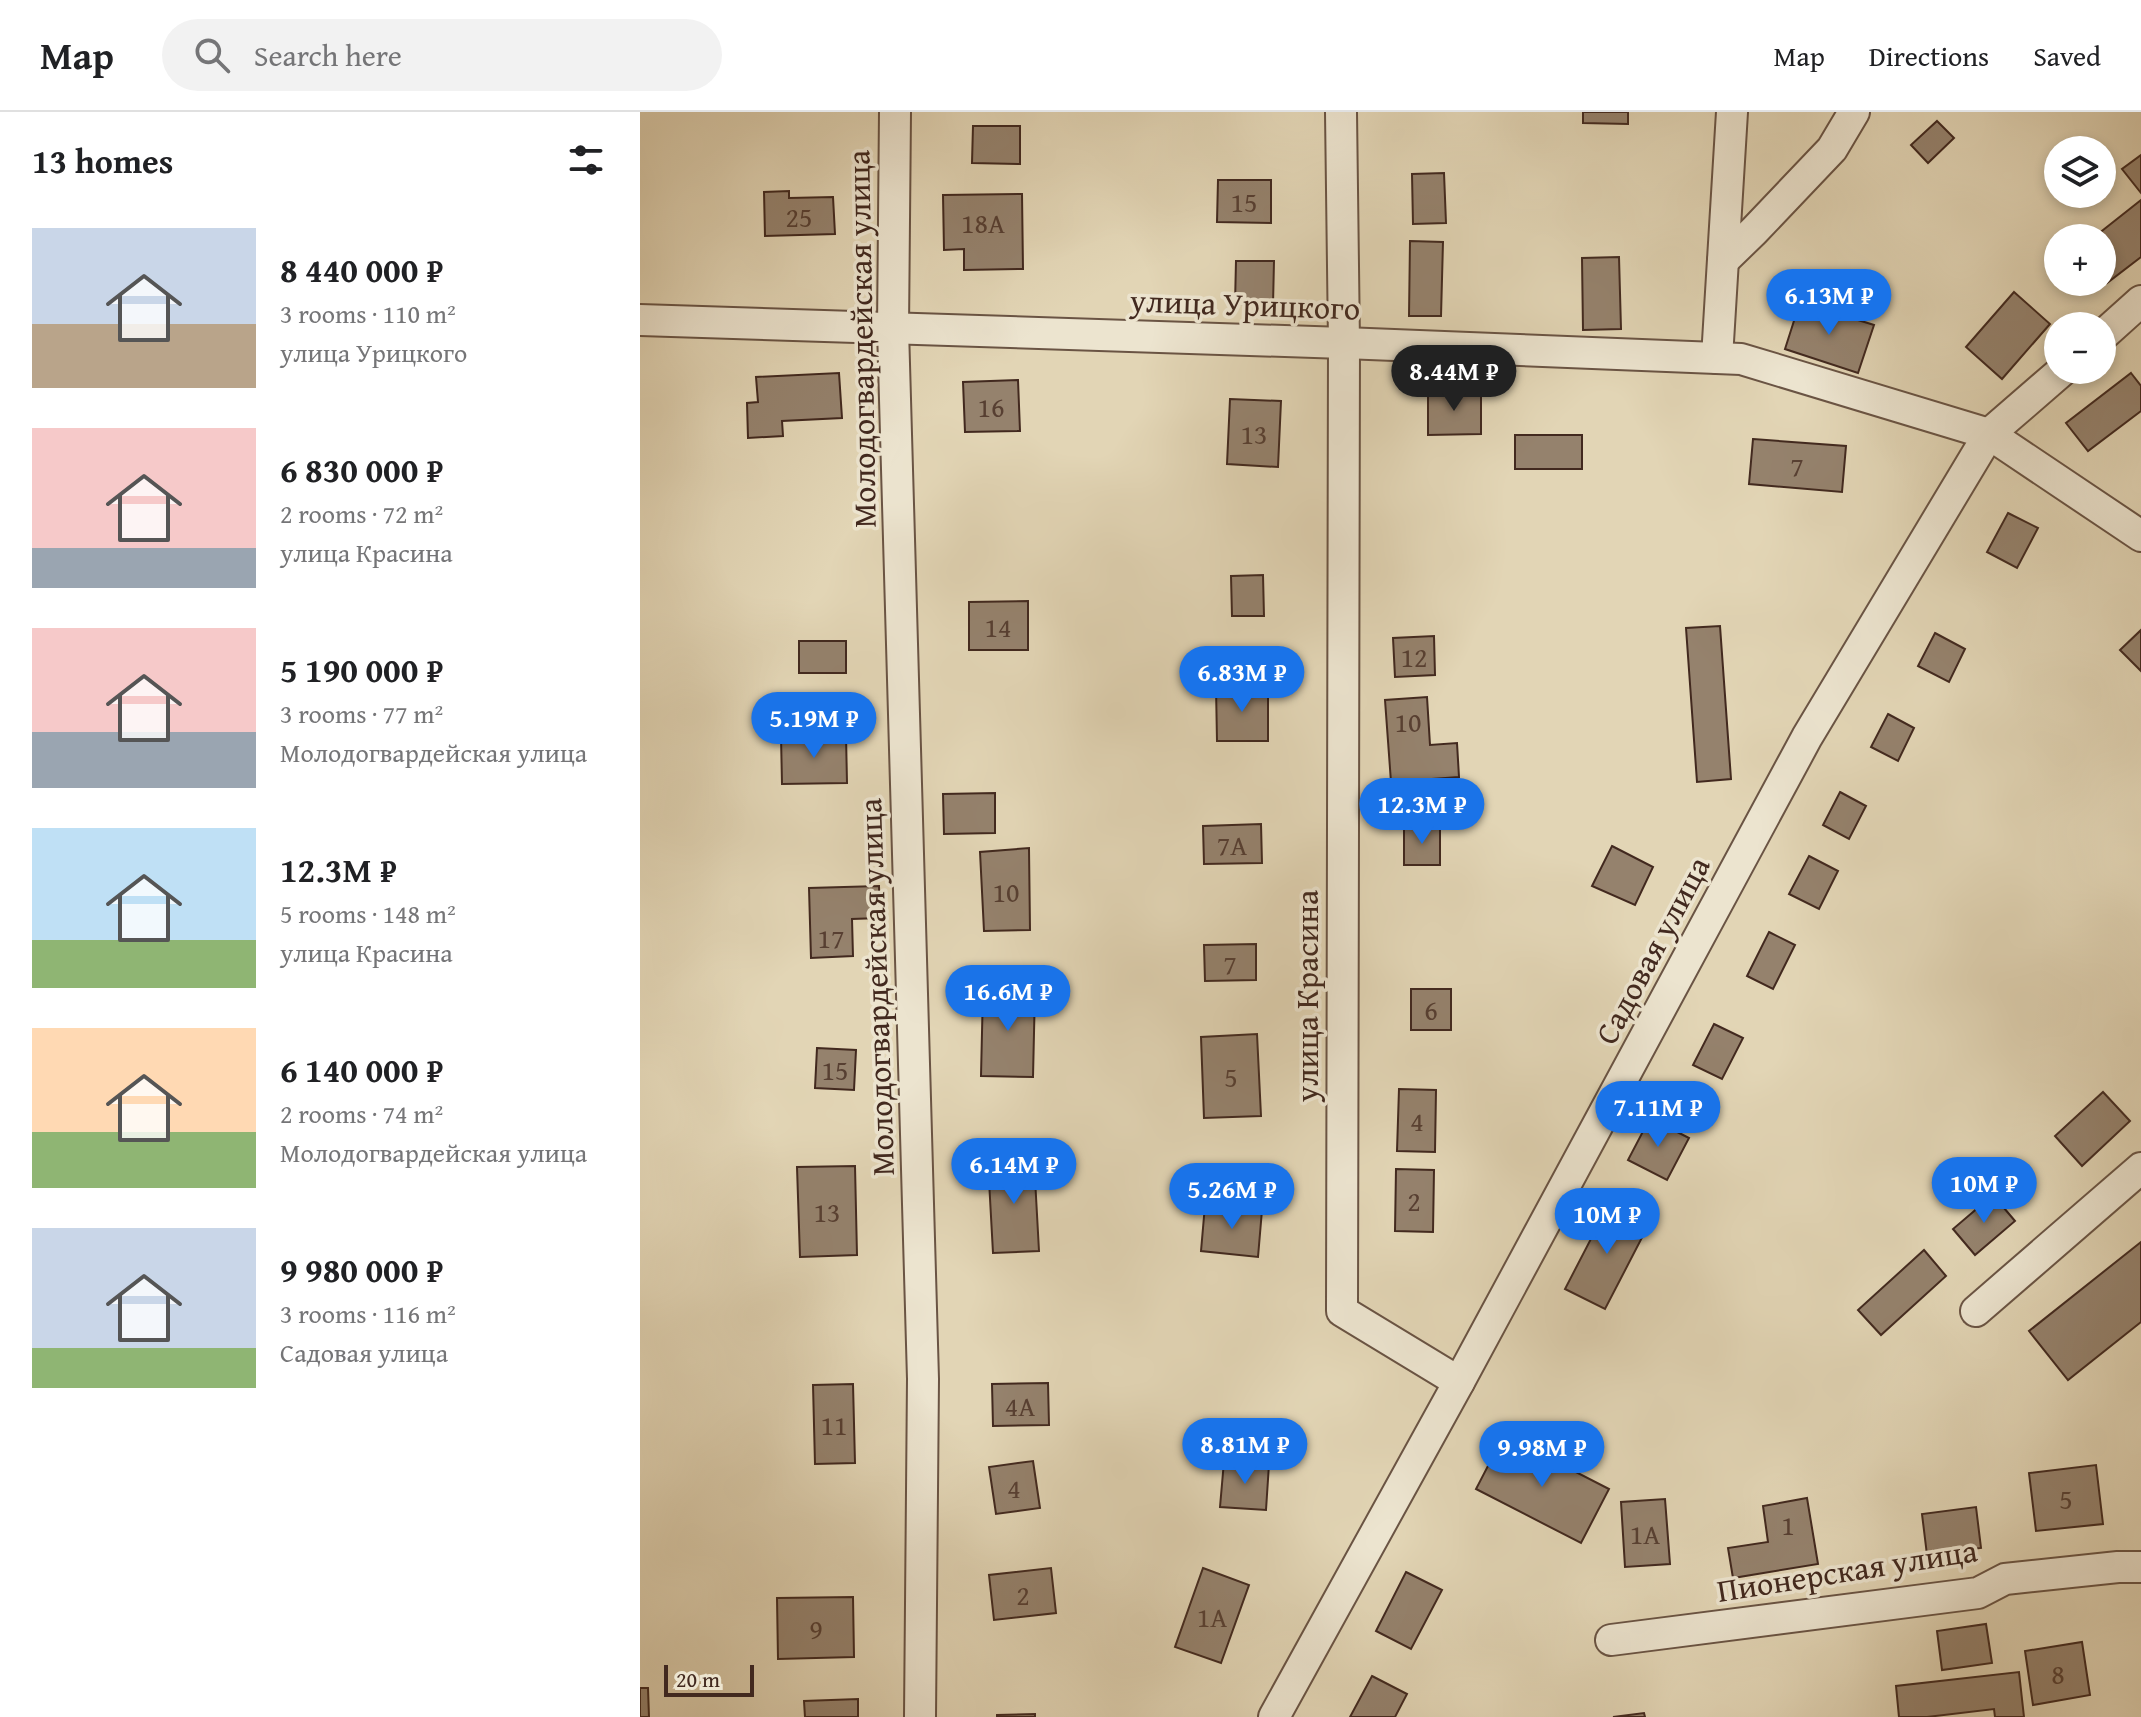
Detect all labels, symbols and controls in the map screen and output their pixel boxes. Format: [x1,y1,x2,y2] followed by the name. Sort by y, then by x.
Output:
[162,19,722,91] search box
[40,27,114,83] text: Map
[190,33,234,77] icon: search
[254,33,402,77] text: Search here
[1773,35,1825,76] text: Map
[1869,35,1989,76] text: Directions
[2033,35,2101,76] text: Saved
[32,136,173,185] text: 13 homes
[2044,136,2116,384] map controls
[2044,136,2116,208] button: layers
[564,138,608,182] icon: filters
[834,149,888,528] street label: Молодогвардейская улица
[1231,181,1257,222] house number: 15
[786,196,812,237] house number: 25
[961,202,1005,243] house number: 18А
[2044,224,2116,296] button: +
[280,245,443,294] text: 8 440 000 ₽
[96,260,192,356] icon: home
[1755,269,1903,337] pin: 6.13M ₽
[1784,275,1874,314] text: 6.13M ₽
[1128,276,1361,332] street label: улица Урицкого
[280,294,456,333] text: 3 rooms · 110 m²
[2044,312,2116,384] button: −
[280,333,467,372] text: улица Урицкого
[1380,345,1528,413] pin: 8.44M ₽
[1409,351,1499,390] text: 8.44M ₽
[978,386,1004,427] house number: 16
[1241,413,1267,454] house number: 13
[280,445,443,494] text: 6 830 000 ₽
[1790,445,1804,486] house number: 7
[96,460,192,556] icon: home
[280,494,443,533] text: 2 rooms · 72 m²
[280,533,453,572] text: улица Красина
[985,606,1011,647] house number: 14
[1401,636,1427,677] house number: 12
[280,645,443,694] text: 5 190 000 ₽
[1168,646,1316,714] pin: 6.83M ₽
[1197,652,1287,691] text: 6.83M ₽
[96,660,192,756] icon: home
[740,692,888,760] pin: 5.19M ₽
[280,694,443,733] text: 3 rooms · 77 m²
[769,698,859,737] text: 5.19M ₽
[1395,701,1421,742] house number: 10
[280,733,587,772] text: Молодогвардейская улица
[1348,778,1496,846] pin: 12.3M ₽
[1377,784,1467,823] text: 12.3M ₽
[846,797,906,1177] street label: Молодогвардейская улица
[1217,824,1247,865] house number: 7А
[280,845,397,894] text: 12.3M ₽
[1583,847,1722,1052] street label: Садовая улица
[96,860,192,956] icon: home
[993,871,1019,912] house number: 10
[1283,889,1330,1103] street label: улица Красина
[280,894,456,933] text: 5 rooms · 148 m²
[818,917,844,958] house number: 17
[280,933,453,972] text: улица Красина
[1223,943,1237,984] house number: 7
[934,965,1082,1033] pin: 16.6M ₽
[963,971,1053,1010] text: 16.6M ₽
[1424,989,1438,1030] house number: 6
[280,1045,443,1094] text: 6 140 000 ₽
[822,1049,848,1090] house number: 15
[1224,1056,1238,1097] house number: 5
[96,1060,192,1156] icon: home
[1584,1081,1732,1149] pin: 7.11M ₽
[1613,1087,1703,1126] text: 7.11M ₽
[280,1094,443,1133] text: 2 rooms · 74 m²
[1410,1100,1424,1141] house number: 4
[280,1133,587,1172] text: Молодогвардейская улица
[940,1138,1088,1206] pin: 6.14M ₽
[969,1144,1059,1183] text: 6.14M ₽
[1928,1157,2040,1225] pin: 10M ₽
[1158,1163,1306,1231] pin: 5.26M ₽
[1950,1163,2018,1202] text: 10M ₽
[1187,1169,1277,1208] text: 5.26M ₽
[1407,1180,1421,1221] house number: 2
[1551,1188,1663,1256] pin: 10M ₽
[814,1191,840,1232] house number: 13
[1573,1194,1641,1233] text: 10M ₽
[280,1245,443,1294] text: 9 980 000 ₽
[96,1260,192,1356] icon: home
[280,1294,456,1333] text: 3 rooms · 116 m²
[280,1333,448,1372] text: Садовая улица
[1005,1385,1035,1426] house number: 4А
[821,1404,847,1445] house number: 11
[1171,1418,1319,1486] pin: 8.81M ₽
[1468,1421,1616,1489] pin: 9.98M ₽
[1200,1424,1290,1463] text: 8.81M ₽
[1497,1427,1587,1466] text: 9.98M ₽
[1007,1467,1021,1508] house number: 4
[2059,1478,2073,1519] house number: 5
[1781,1504,1795,1545] house number: 1
[1630,1513,1660,1554] house number: 1А
[1714,1526,1981,1614] street label: Пионерская улица
[1016,1574,1030,1615] house number: 2
[1197,1596,1227,1637] house number: 1А
[809,1608,823,1649] house number: 9
[2051,1653,2065,1694] house number: 8
[664,1661,754,1697] scale bar
[676,1663,720,1695] text: 20 m

